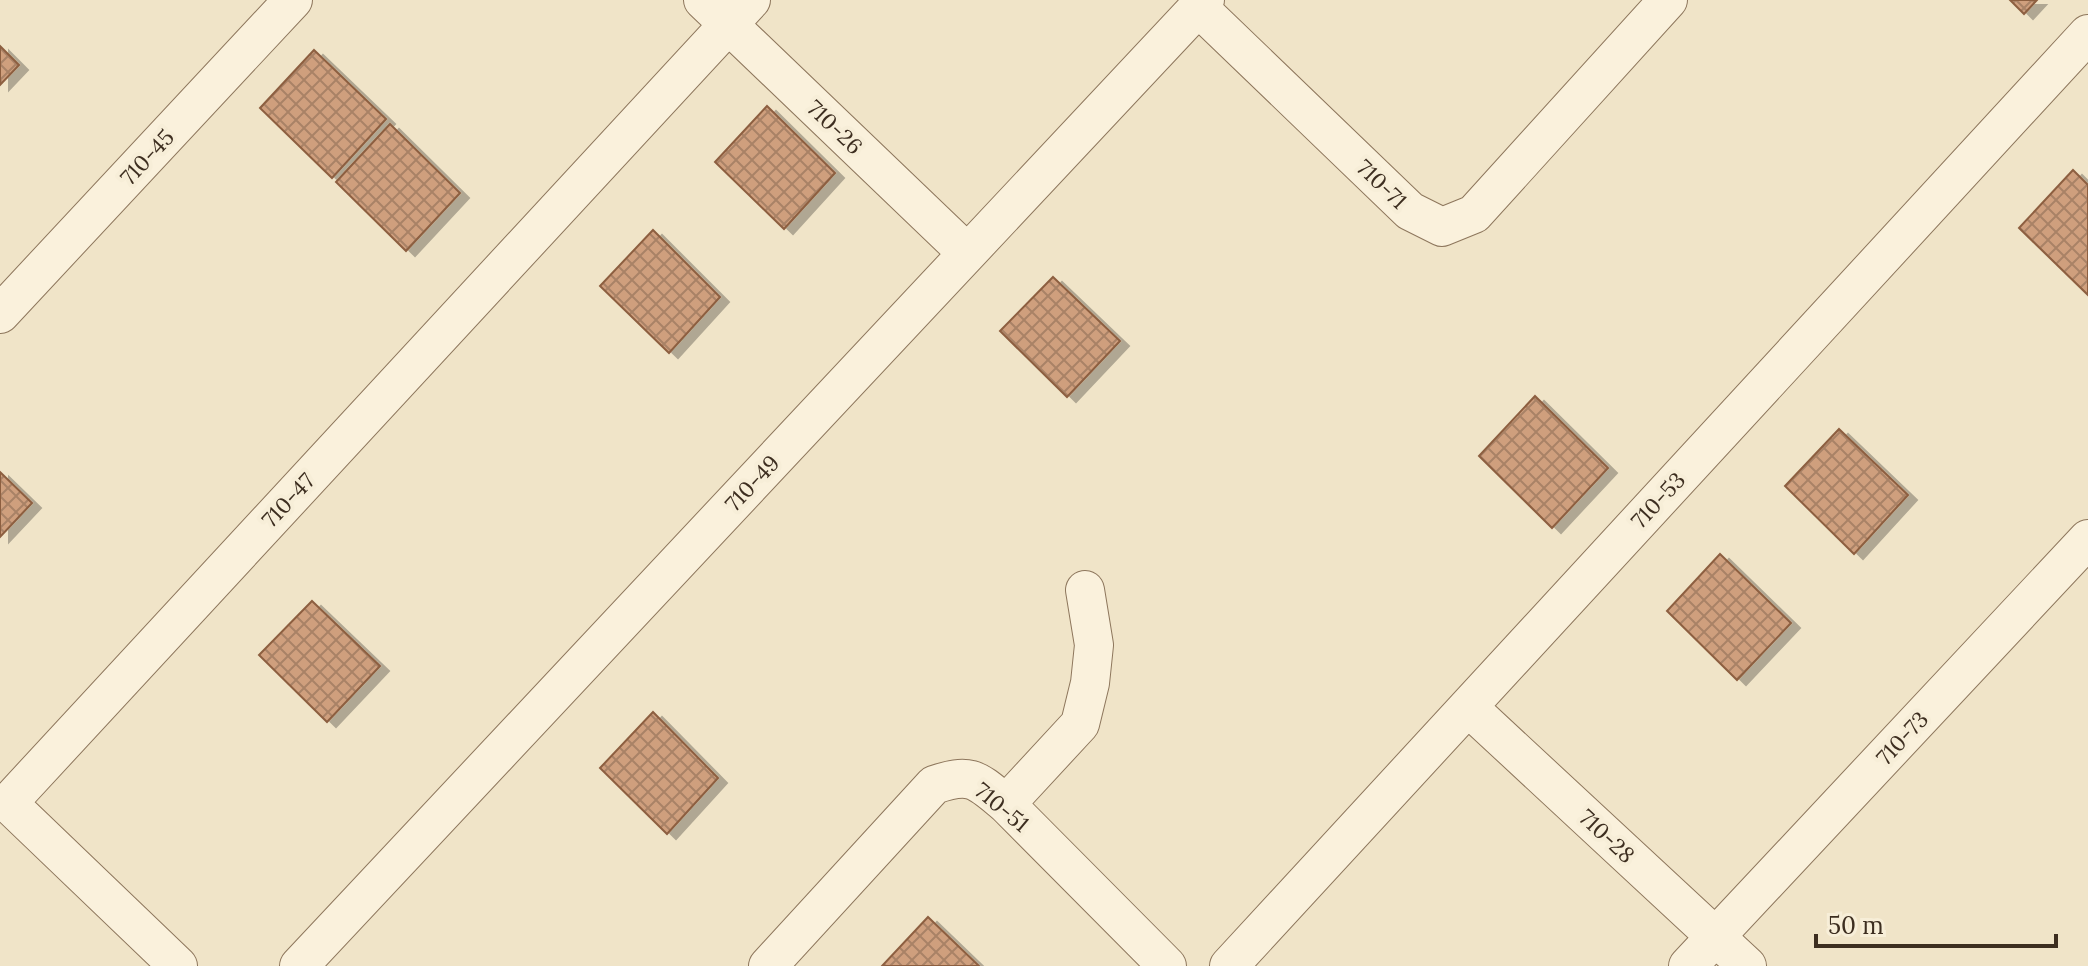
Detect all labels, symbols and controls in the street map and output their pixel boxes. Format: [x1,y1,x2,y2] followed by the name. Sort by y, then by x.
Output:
[801,94,869,160] street label: 710-26
[114,123,180,191] street label: 710-45
[1351,153,1413,215] street label: 710-71
[719,449,785,517] street label: 710-49
[1625,466,1691,534] street label: 710-53
[256,467,320,533] street label: 710-47
[1870,705,1934,771] street label: 710-73
[969,776,1035,838] street label: 710-51
[1573,803,1641,869] street label: 710-28
[1816,898,2056,948] scale bar
[1828,910,1884,941] text: 50 m

